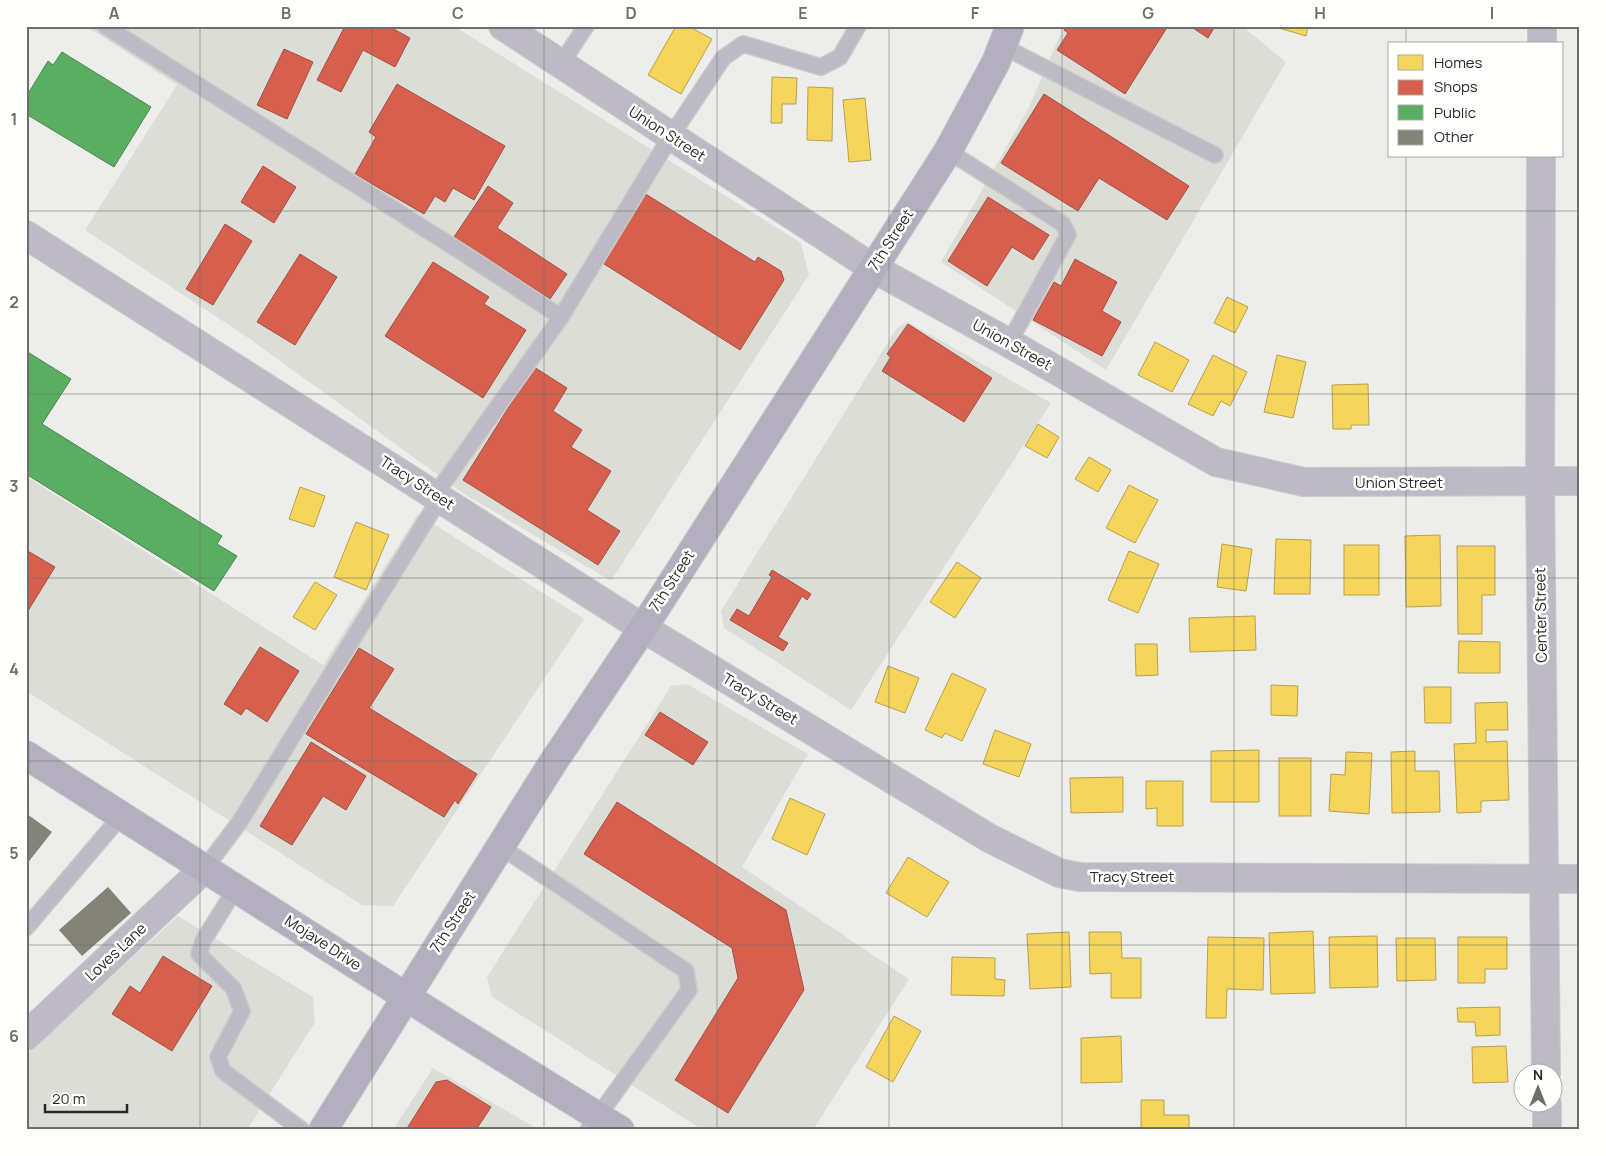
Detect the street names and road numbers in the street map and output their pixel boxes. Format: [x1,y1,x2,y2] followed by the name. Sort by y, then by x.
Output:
[625,101,710,166] street label: Union Street
[863,205,918,275] street label: 7th Street
[969,314,1056,375] street label: Union Street
[376,451,458,514] street label: Tracy Street
[1355,472,1443,493] street label: Union Street
[644,546,699,616] street label: 7th Street
[1529,567,1552,663] street label: Center Street
[719,668,802,729] street label: Tracy Street
[1090,866,1174,887] street label: Tracy Street
[425,887,480,957] street label: 7th Street
[281,910,366,975] street label: Mojave Drive
[80,918,151,986] street label: Loves Lane

